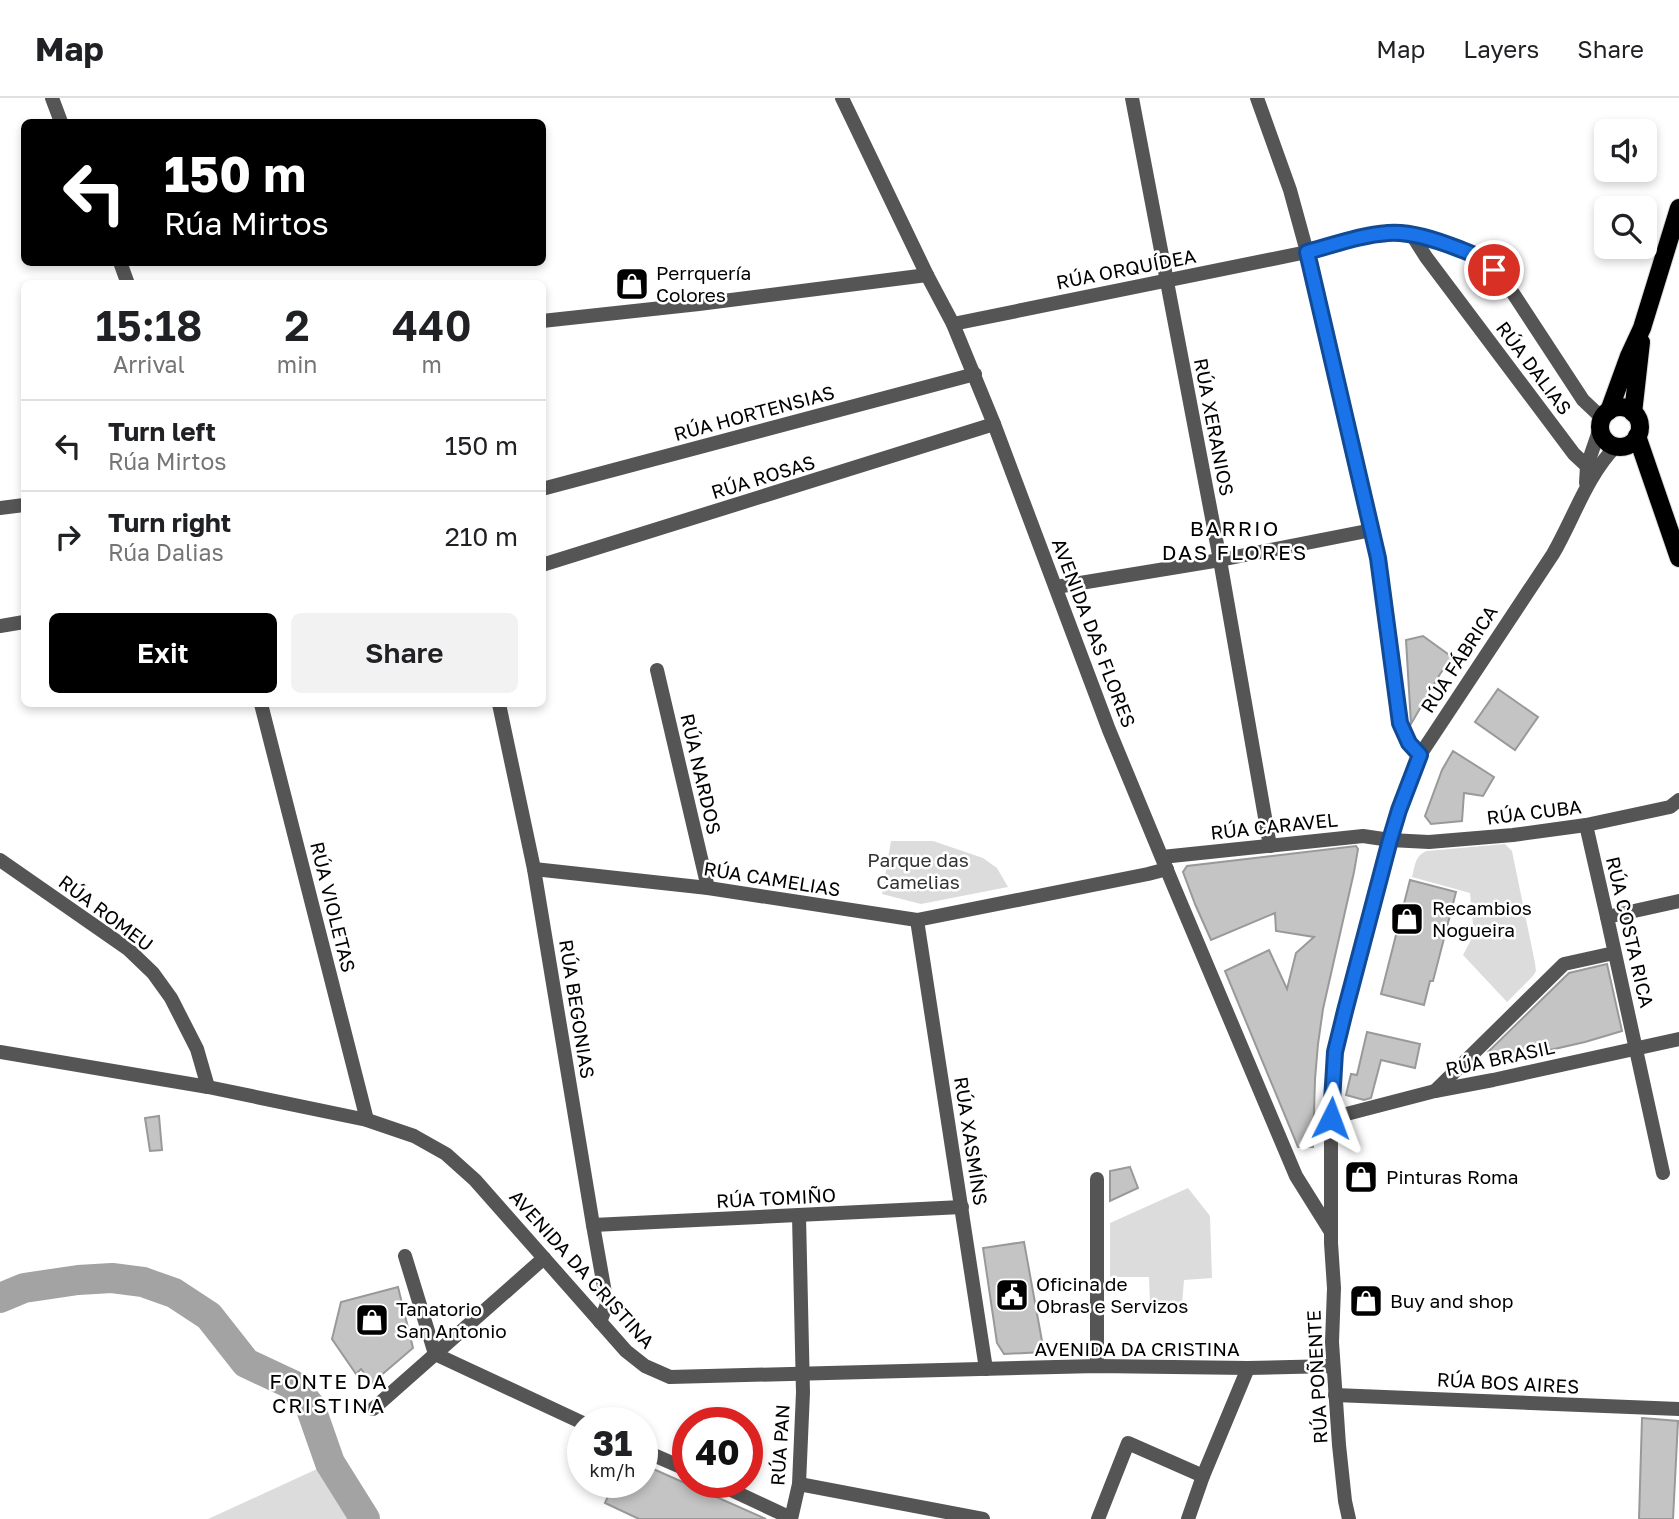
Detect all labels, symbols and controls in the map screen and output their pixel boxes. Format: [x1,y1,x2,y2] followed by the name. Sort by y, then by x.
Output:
[35,29,104,68] text: Map
[1376,34,1425,63] text: Map
[1463,34,1539,63] text: Layers
[1577,34,1644,63] text: Share
[1594,119,1657,259] map controls
[1594,119,1657,182] button: sound
[164,144,306,203] text: 150 m
[49,147,140,238] icon: left
[1594,196,1657,259] button: search
[164,204,329,242] text: Rúa Mirtos
[1464,240,1524,300] pin
[1054,244,1198,293] street label: RÚA ORQUÍDEA
[1475,251,1513,289] icon: arrive
[656,261,751,306] place label: Perrquería Colores
[613,265,651,303] shop icon: Perrquería Colores
[95,300,202,350] text: 15:18
[285,300,310,350] text: 2
[392,300,472,350] text: 440
[1492,317,1577,419] street label: RÚA DALIAS
[113,350,185,378] text: Arrival
[277,350,317,378] text: min
[422,350,442,378] text: m
[1190,356,1239,498] street label: RÚA XERANIOS
[671,380,837,445] street label: RÚA HORTENSIAS
[108,416,216,447] text: Turn left
[49,427,87,465] icon: left
[445,430,518,461] text: 150 m
[108,447,226,475] text: Rúa Mirtos
[708,450,817,503] street label: RÚA ROSAS
[108,507,231,538] text: Turn right
[1162,515,1308,565] district label: BARRIO DAS FLORES
[49,518,87,556] icon: right
[445,521,518,552] text: 210 m
[1048,535,1141,731] street label: AVENIDA DAS FLORES
[108,538,224,566] text: Rúa Dalias
[1415,601,1502,717] street label: RÚA FÁBRICA
[49,613,277,693] button: Exit
[291,613,518,693] button: Share
[676,711,727,836] street label: RÚA NARDOS
[1485,794,1583,829] street label: RÚA CUBA
[1209,807,1339,844] street label: RÚA CARAVEL
[306,839,361,975] street label: RÚA VIOLETAS
[867,848,969,893] park label: Parque das Camelias
[1602,854,1659,1010] street label: RÚA COSTA RICA
[702,856,842,901] street label: RÚA CAMELIAS
[55,870,158,956] street label: RÚA ROMEU
[1432,896,1532,941] place label: Recambios Nogueira
[1388,900,1426,938] shop icon: Recambios Nogueira
[555,938,600,1080] street label: RÚA BEGONIAS
[1443,1035,1557,1080] street label: RÚA BRASIL
[950,1075,993,1207] street label: RÚA XASMÍNS
[1294,1081,1368,1155] position arrow
[1342,1158,1380,1196] shop icon: Pinturas Roma
[1386,1165,1519,1188] place label: Pinturas Roma
[716,1183,836,1212] street label: RÚA TOMIÑO
[505,1185,660,1353] street label: AVENIDA DA CRISTINA
[1036,1272,1188,1317] place label: Oficina de Obras e Servizos
[993,1276,1031,1314] public building icon: Oficina de Obras e Servizos
[1347,1282,1385,1320] shop icon: Buy and shop
[1390,1289,1513,1312] place label: Buy and shop
[396,1297,507,1342] place label: Tanatorio San Antonio
[353,1301,391,1339] shop icon: Tanatorio San Antonio
[1302,1310,1331,1444] street label: RÚA POÑENTE
[1034,1337,1240,1360] street label: AVENIDA DA CRISTINA
[1436,1367,1580,1398] street label: RÚA BOS AIRES
[269,1368,389,1418] district label: FONTE DA CRISTINA
[765,1403,794,1486] street label: RÚA PAN
[672,1407,763,1498] speed limit sign: 40
[593,1422,632,1464] text: 31
[590,1459,635,1481] text: km/h

